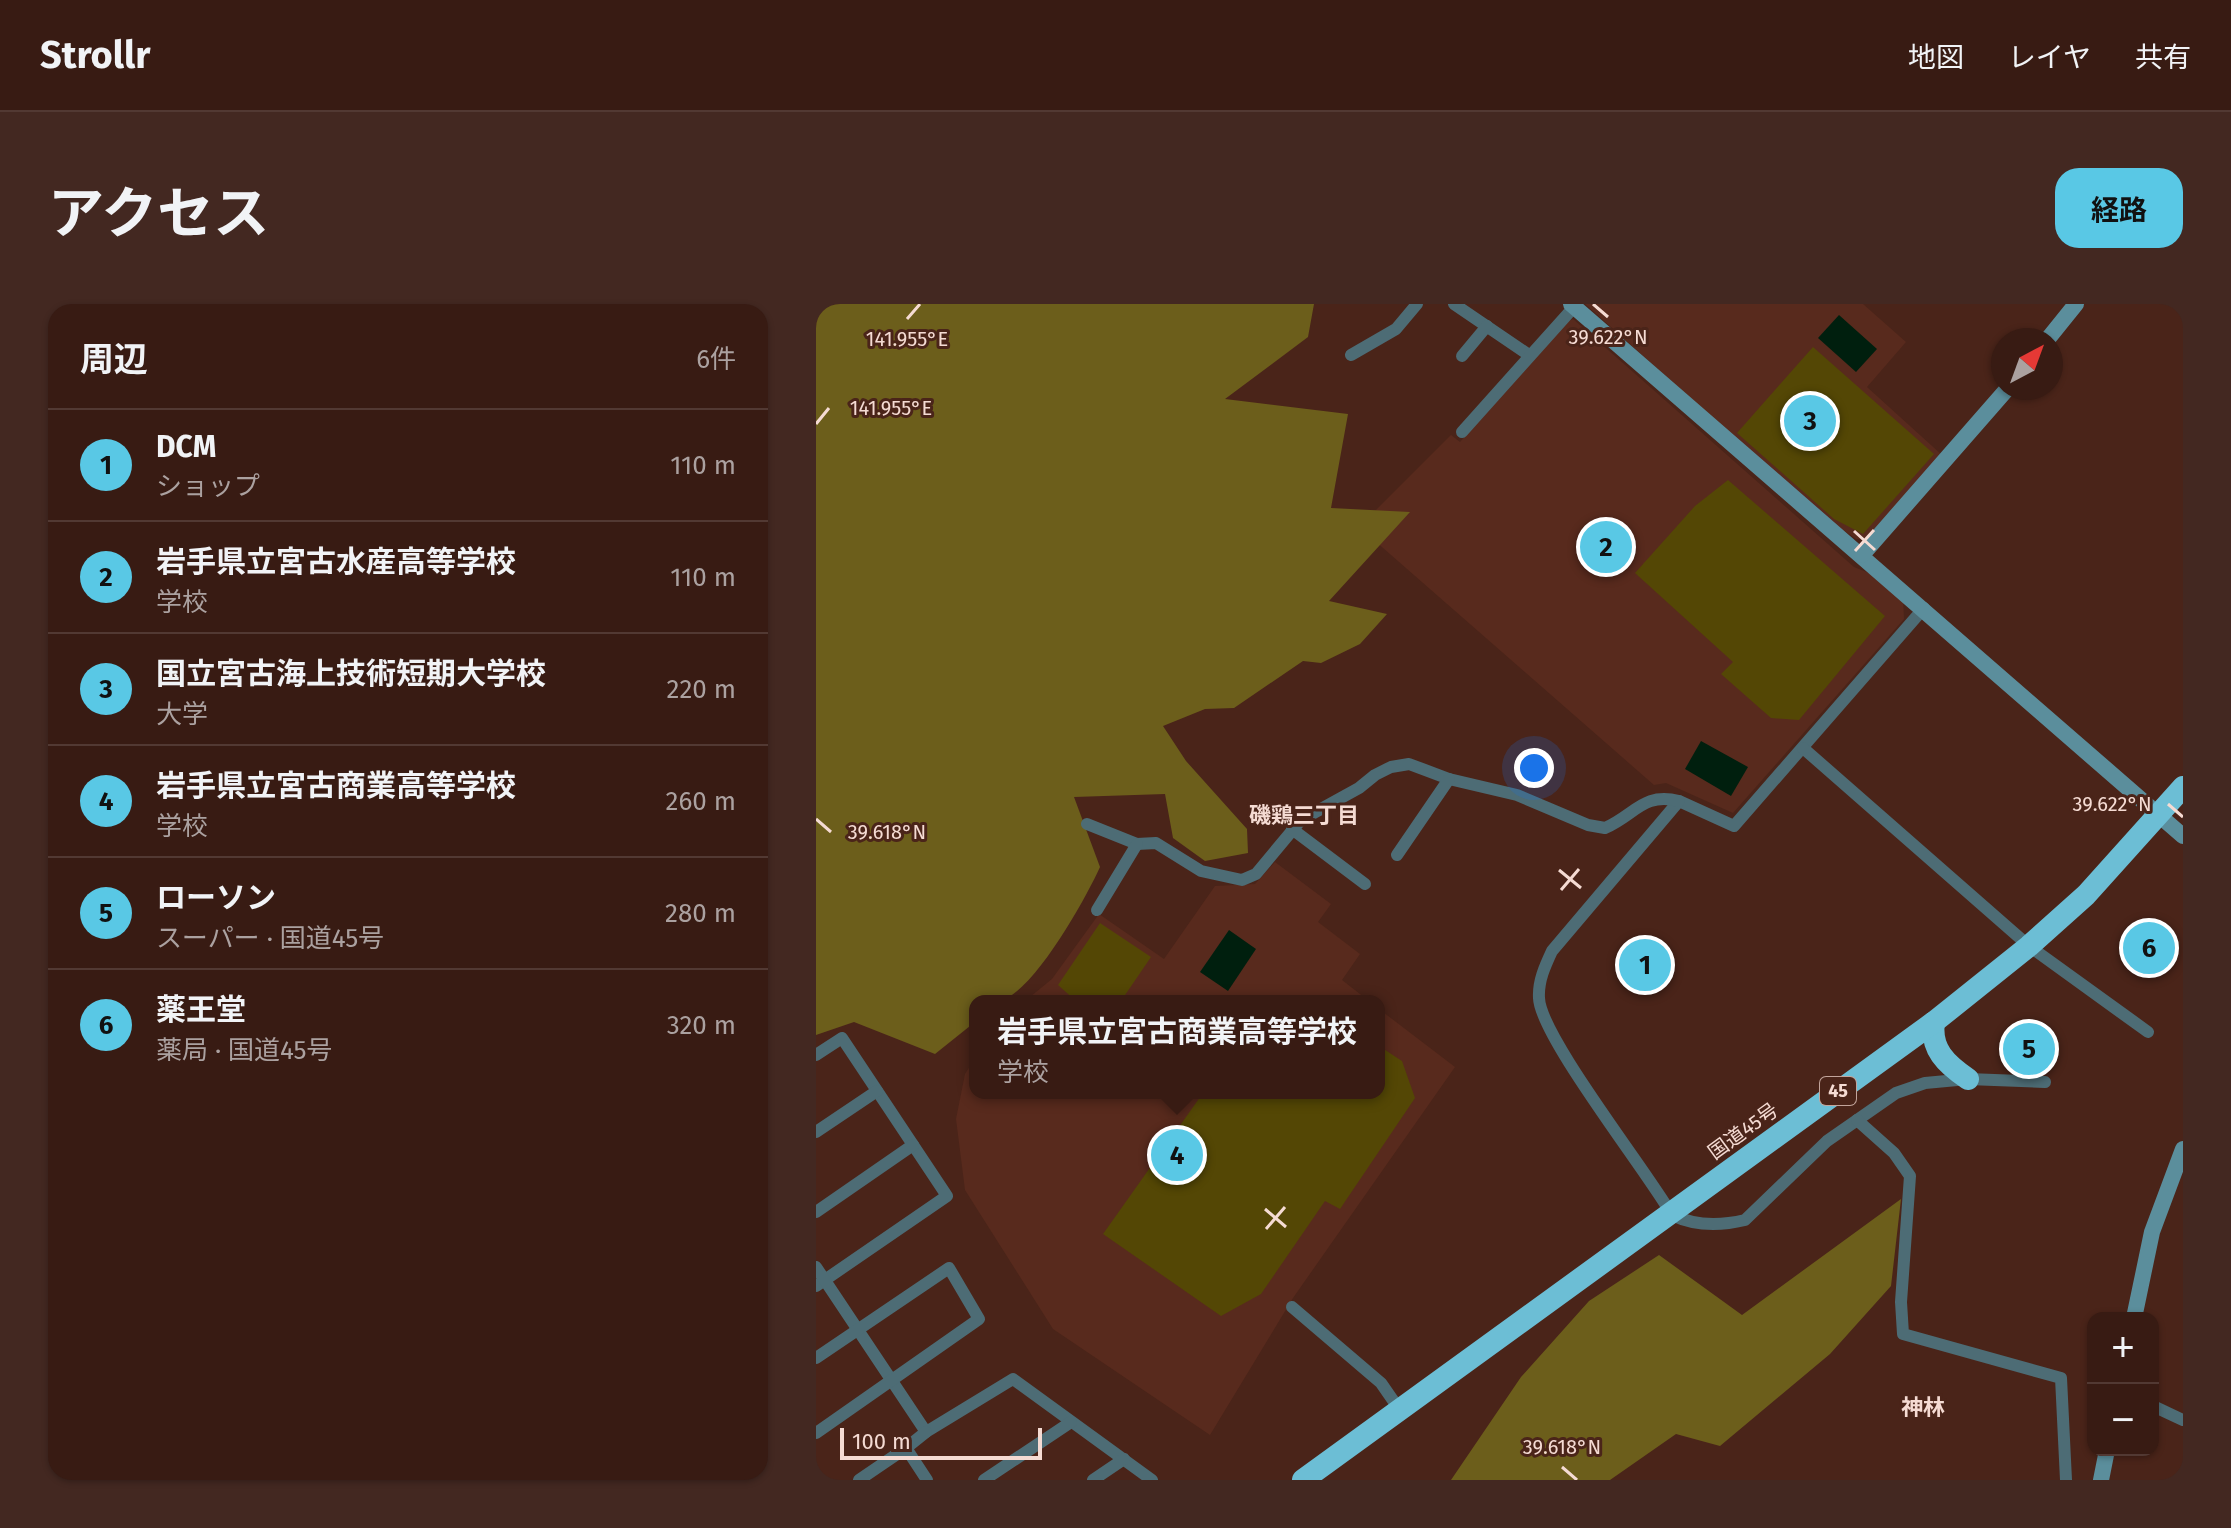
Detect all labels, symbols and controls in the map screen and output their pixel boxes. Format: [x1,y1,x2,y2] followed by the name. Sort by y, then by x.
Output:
[40,32,151,78] text: Strollr
[1908,41,1964,74] text: 地図
[2008,41,2091,74] text: レイヤ
[2135,41,2191,74] text: 共有
[2055,168,2183,248] button: 経路
[48,181,269,248] text: アクセス
[1568,325,1648,349] text: 39.622°N
[866,327,948,351] text: 141.955°E
[1991,328,2063,400] north arrow
[80,339,148,380] text: 周辺
[696,344,736,375] text: 6件
[1784,391,1836,451] pin: 3
[850,396,932,420] text: 141.955°E
[156,429,216,465] text: DCM
[100,450,112,481] text: 1
[670,450,736,481] text: 110 m
[156,471,260,502] text: ショップ
[1580,517,1632,577] pin: 2
[156,544,516,580] text: 岩手県立宮古水産高等学校
[99,562,113,593] text: 2
[670,562,736,593] text: 110 m
[156,587,208,618] text: 学校
[156,656,546,692] text: 国立宮古海上技術短期大学校
[99,674,113,705] text: 3
[667,674,736,705] text: 220 m
[156,699,208,730] text: 大学
[1514,748,1554,788] your location
[156,768,516,804] text: 岩手県立宮古商業高等学校
[99,786,113,817] text: 4
[666,786,736,817] text: 260 m
[2072,792,2152,816] text: 39.622°N
[1249,802,1359,829] district label: 磯鶏三丁目
[156,811,208,842] text: 学校
[848,820,926,844] text: 39.618°N
[156,880,276,916] text: ローソン
[99,898,113,929] text: 5
[665,898,736,929] text: 280 m
[2123,918,2175,978] pin: 6
[156,923,384,954] text: スーパー · 国道45号
[1619,935,1671,995] pin: 1
[156,992,246,1028] text: 薬王堂
[969,995,1385,1099] popup
[99,1010,113,1041] text: 6
[667,1010,736,1041] text: 320 m
[997,1014,1357,1050] text: 岩手県立宮古商業高等学校
[2003,1019,2055,1079] pin: 5
[156,1035,333,1066] text: 薬局 · 国道45号
[997,1057,1049,1088] text: 学校
[1820,1077,1856,1105] road number: 45
[1703,1098,1783,1164] street label: 国道45号
[1151,1125,1203,1185] pin: 4
[2087,1312,2159,1456] map controls
[2087,1312,2159,1384] button: +
[2087,1384,2159,1456] button: −
[1901,1394,1945,1421] district label: 神林
[840,1424,1042,1460] scale bar
[852,1428,911,1455] text: 100 m
[1523,1435,1601,1459] text: 39.618°N

